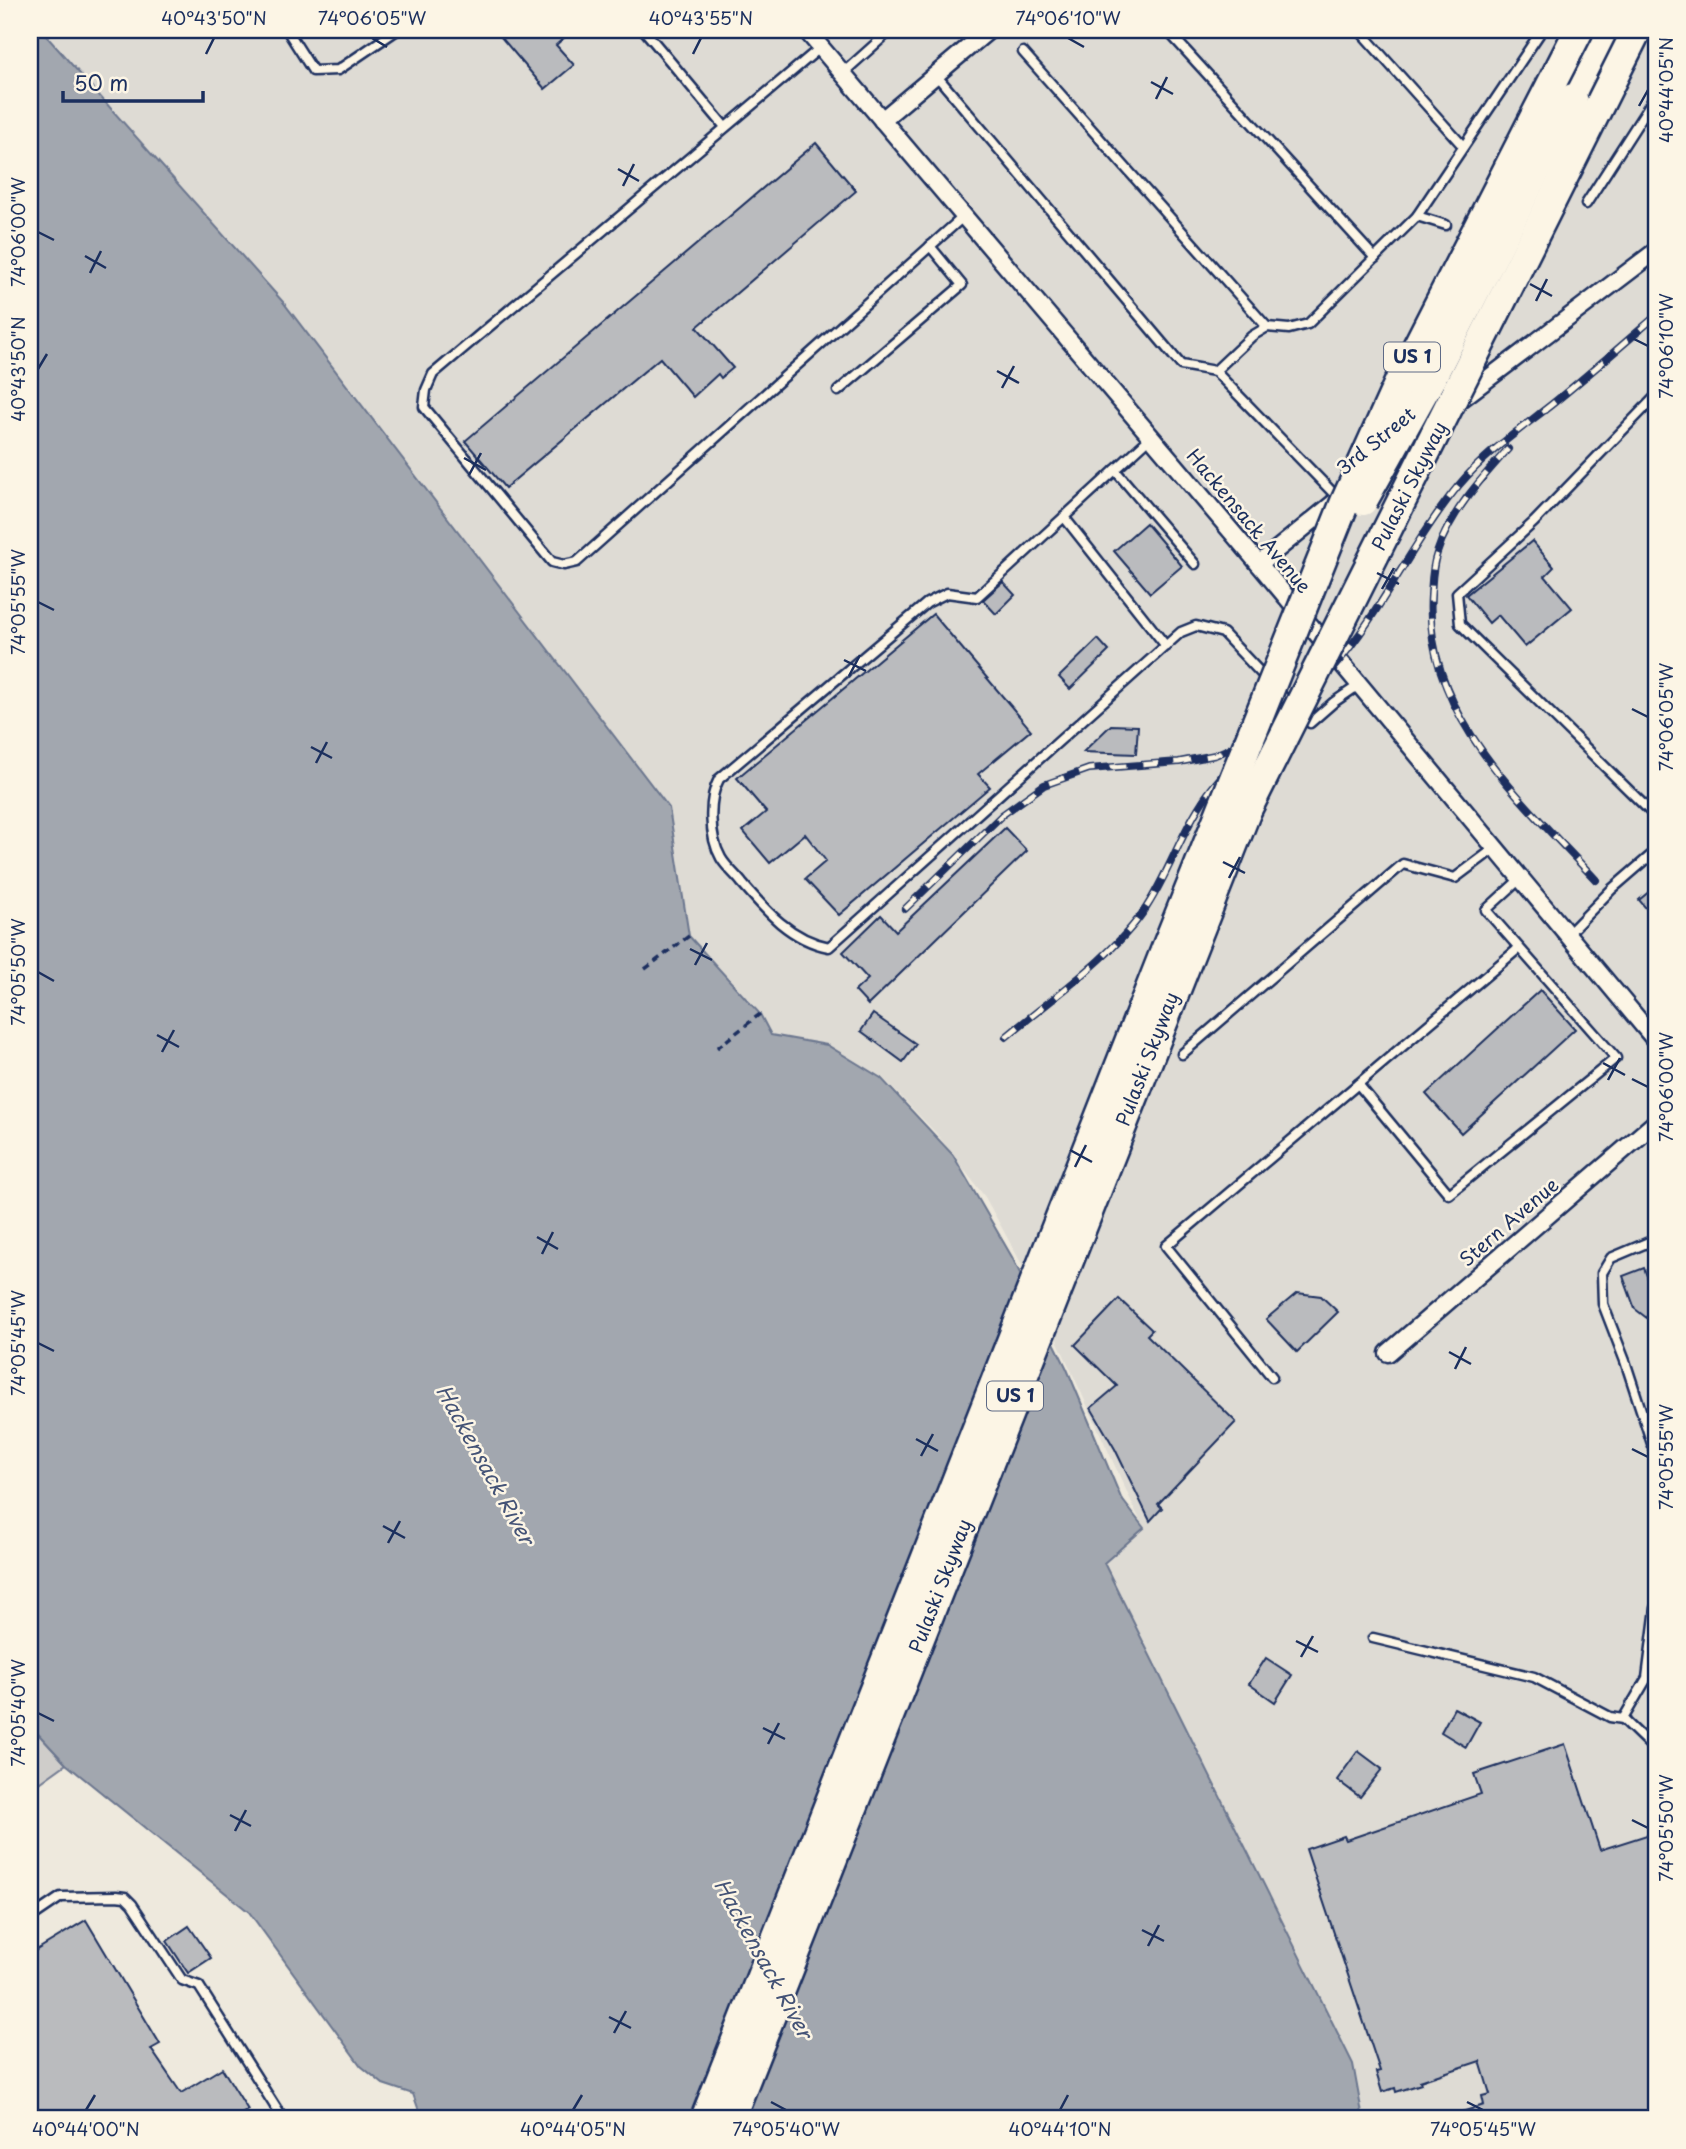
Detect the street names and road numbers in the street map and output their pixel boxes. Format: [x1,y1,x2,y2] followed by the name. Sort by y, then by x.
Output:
[1384,342,1440,372] road number: US 1
[1330,399,1421,481] street label: 3rd Street
[1364,416,1453,555] street label: Pulaski Skyway
[1181,442,1319,599] street label: Hackensack Avenue
[1108,988,1184,1130] street label: Pulaski Skyway
[1453,1170,1564,1272] street label: Stern Avenue
[987,1381,1043,1410] road number: US 1
[901,1515,977,1657] street label: Pulaski Skyway

